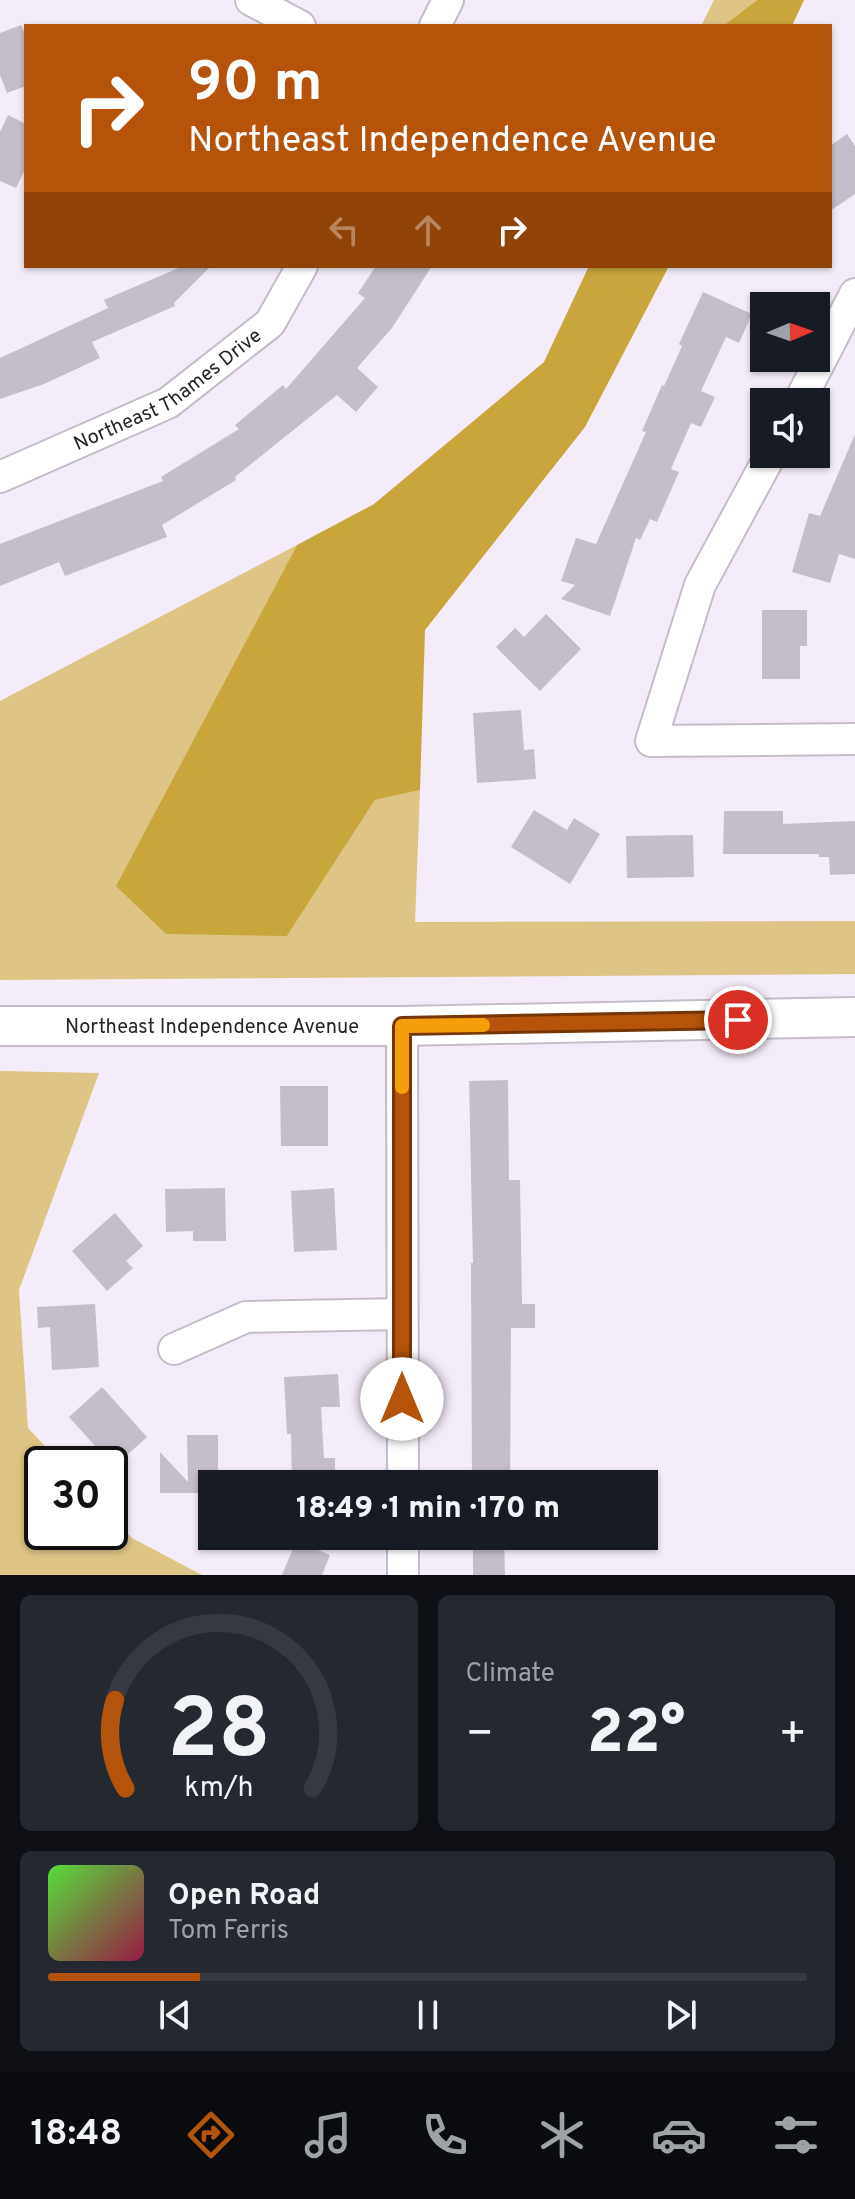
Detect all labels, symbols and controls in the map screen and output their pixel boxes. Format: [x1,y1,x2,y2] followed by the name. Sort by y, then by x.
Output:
[188,50,323,120] text: 90 m
[56,56,160,160] icon: right
[188,119,717,165] text: Northeast Independence Avenue
[322,208,366,252] icon: left
[406,208,450,252] icon: ahead
[490,208,534,252] icon: right
[750,292,830,372] north arrow
[750,292,830,468] map controls
[70,323,268,458] street label: Northeast Thames Drive
[750,388,830,468] button: sound
[704,986,772,1054] pin
[716,998,760,1042] icon: arrive
[65,1015,359,1041] street label: Northeast Independence Avenue
[360,1357,444,1441] position arrow
[24,1446,128,1550] speed limit sign: 30
[296,1491,560,1528] text: 18:49 · 1 min · 170 m
[466,1658,555,1691] text: Climate
[167,1682,270,1787] text: 28
[587,1698,685,1774] text: 22°
[466,1708,494,1764] text: −
[779,1708,807,1764] text: +
[184,1771,253,1807] text: km/h
[168,1878,320,1915] text: Open Road
[168,1915,289,1948] text: Tom Ferris
[153,1993,197,2037] icon: previous
[406,1993,450,2037] icon: pause
[659,1993,703,2037] icon: next
[183,2107,239,2163] icon: directions
[300,2107,356,2163] icon: music
[417,2107,473,2163] icon: phone
[534,2107,590,2163] icon: climate
[651,2107,707,2163] icon: car
[768,2107,824,2163] icon: filters
[31,2112,122,2158] text: 18:48

